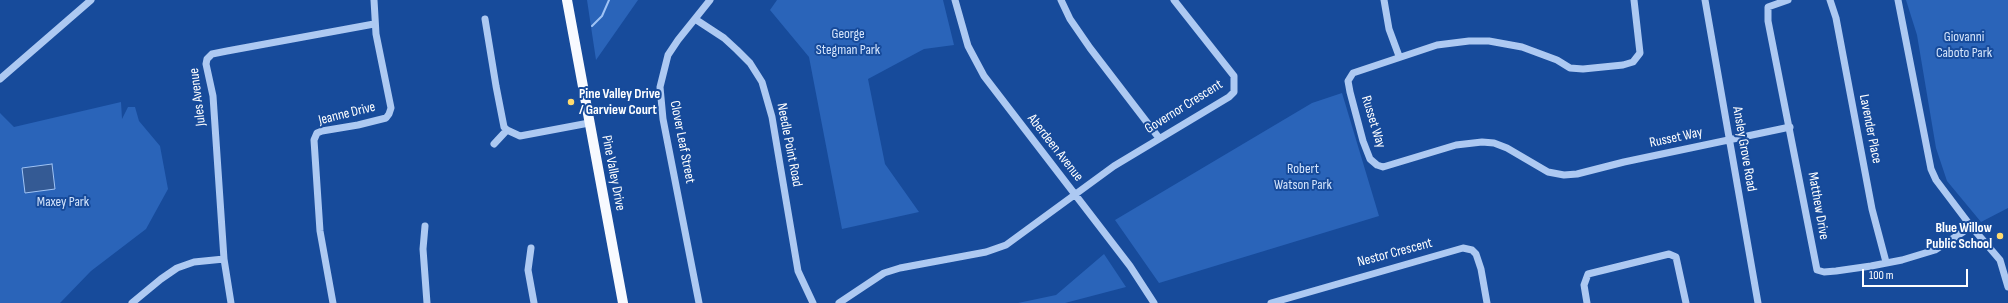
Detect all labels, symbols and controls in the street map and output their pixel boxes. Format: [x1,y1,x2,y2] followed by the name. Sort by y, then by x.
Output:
[816,26,880,58] park label: George Stegman Park
[1936,29,1992,62] park label: Giovanni Caboto Park
[186,67,210,127] street label: Jules Avenue
[1142,76,1226,138] street label: Governor Crescent
[579,86,660,118] place label: Pine Valley Drive / Garview Court
[1855,93,1885,165] street label: Lavender Place
[1357,94,1389,150] street label: Russet Way
[566,97,576,107] marker: Pine Valley Drive / Garview Court
[317,99,377,129] street label: Jeanne Drive
[666,99,698,185] street label: Clover Leaf Street
[773,102,805,188] street label: Needle Point Road
[1728,105,1760,193] street label: Ansley Grove Road
[1023,111,1087,185] street label: Aberdeen Avenue
[1648,124,1704,152] street label: Russet Way
[597,134,629,212] street label: Pine Valley Drive
[1274,161,1332,194] park label: Robert Watson Park
[1804,171,1832,241] street label: Matthew Drive
[37,194,89,210] park label: Maxey Park
[1926,220,1992,252] place label: Blue Willow Public School
[1995,231,2005,241] marker: Blue Willow Public School
[1356,235,1434,271] street label: Nestor Crescent
[1864,261,1970,287] scale bar
[1869,268,1894,283] text: 100 m

